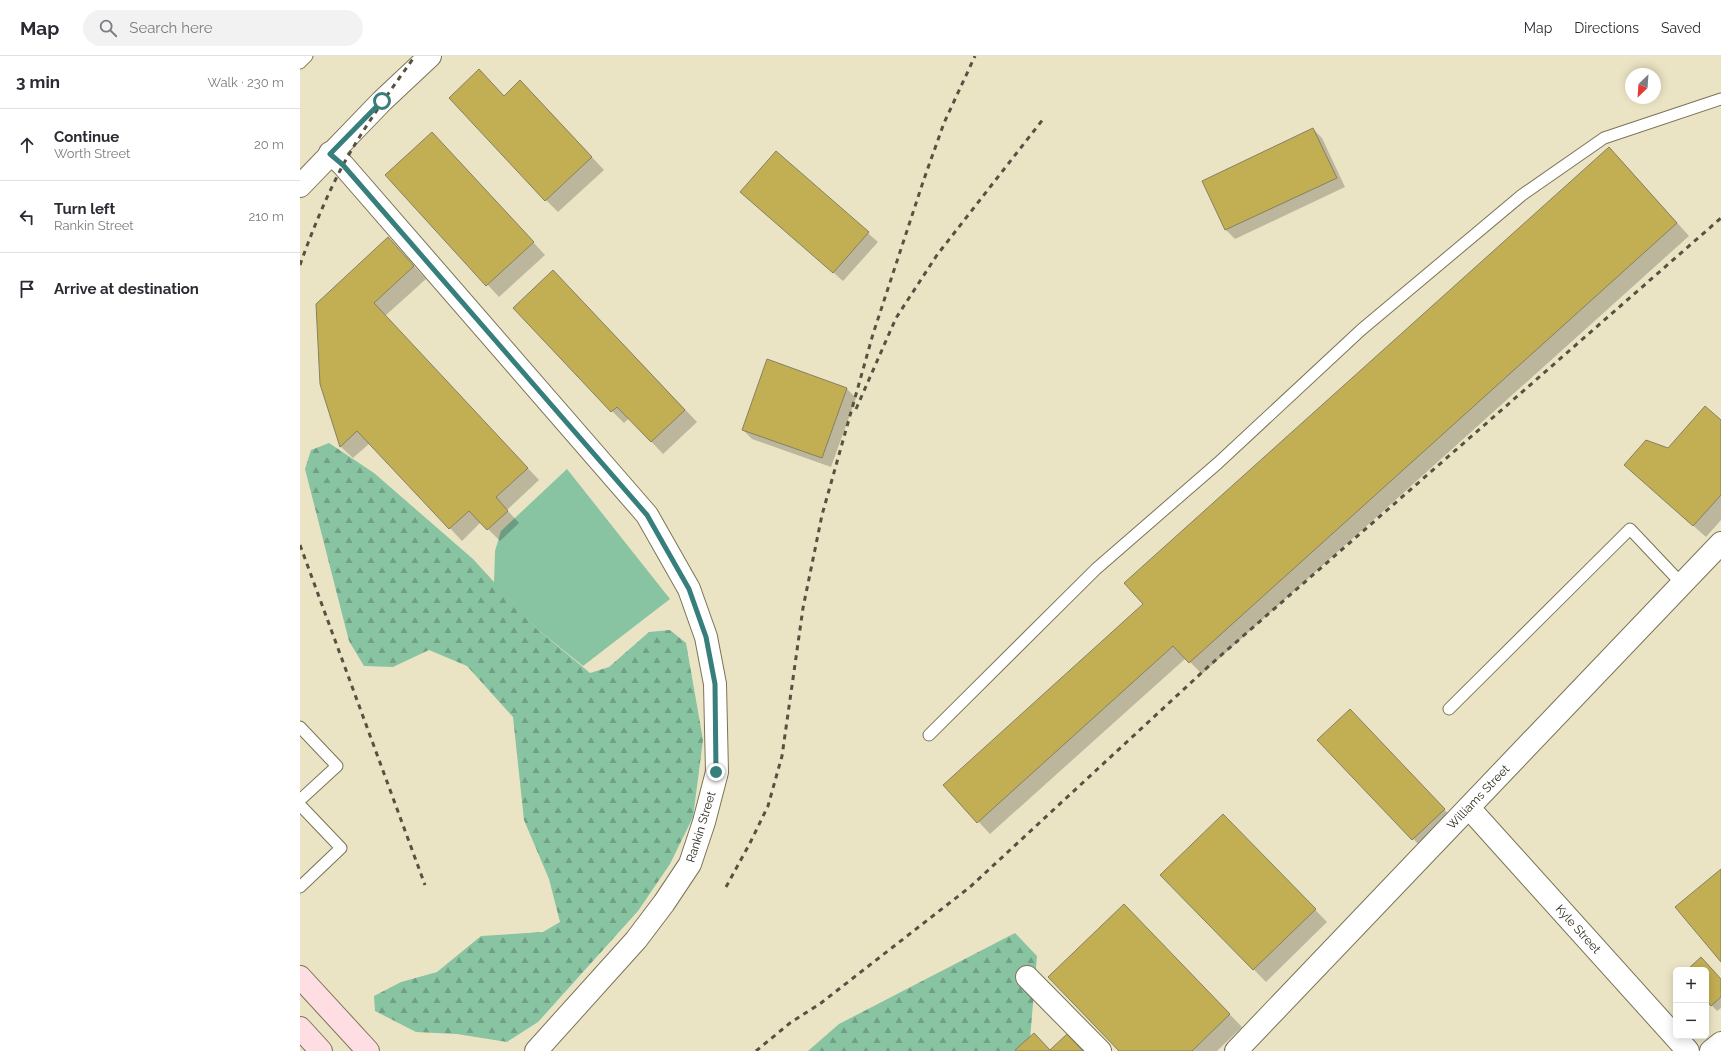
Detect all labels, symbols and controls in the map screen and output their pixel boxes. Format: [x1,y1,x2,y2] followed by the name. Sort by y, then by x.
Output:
[83,10,363,46] search box
[20,17,59,39] text: Map
[97,17,119,39] icon: search
[129,19,213,37] text: Search here
[1524,20,1552,36] text: Map
[1574,20,1639,36] text: Directions
[1661,20,1701,36] text: Saved
[1625,68,1661,104] north arrow
[16,72,60,92] text: 3 min
[208,75,284,90] text: Walk · 230 m
[373,92,391,110] route start
[54,128,119,146] text: Continue
[16,134,38,156] icon: ahead
[254,137,284,152] text: 20 m
[54,146,130,161] text: Worth Street
[54,200,115,218] text: Turn left
[16,206,38,228] icon: left
[248,209,284,224] text: 210 m
[54,218,134,233] text: Rankin Street
[16,278,38,300] icon: arrive
[54,280,199,298] text: Arrive at destination
[1444,762,1512,832] street label: Williams Street
[707,763,725,781] route end
[684,790,718,864] street label: Rankin Street
[1553,902,1604,956] street label: Kyle Street
[1673,967,1709,1039] map controls
[1673,967,1709,1003] button: +
[1673,1003,1709,1039] button: −

